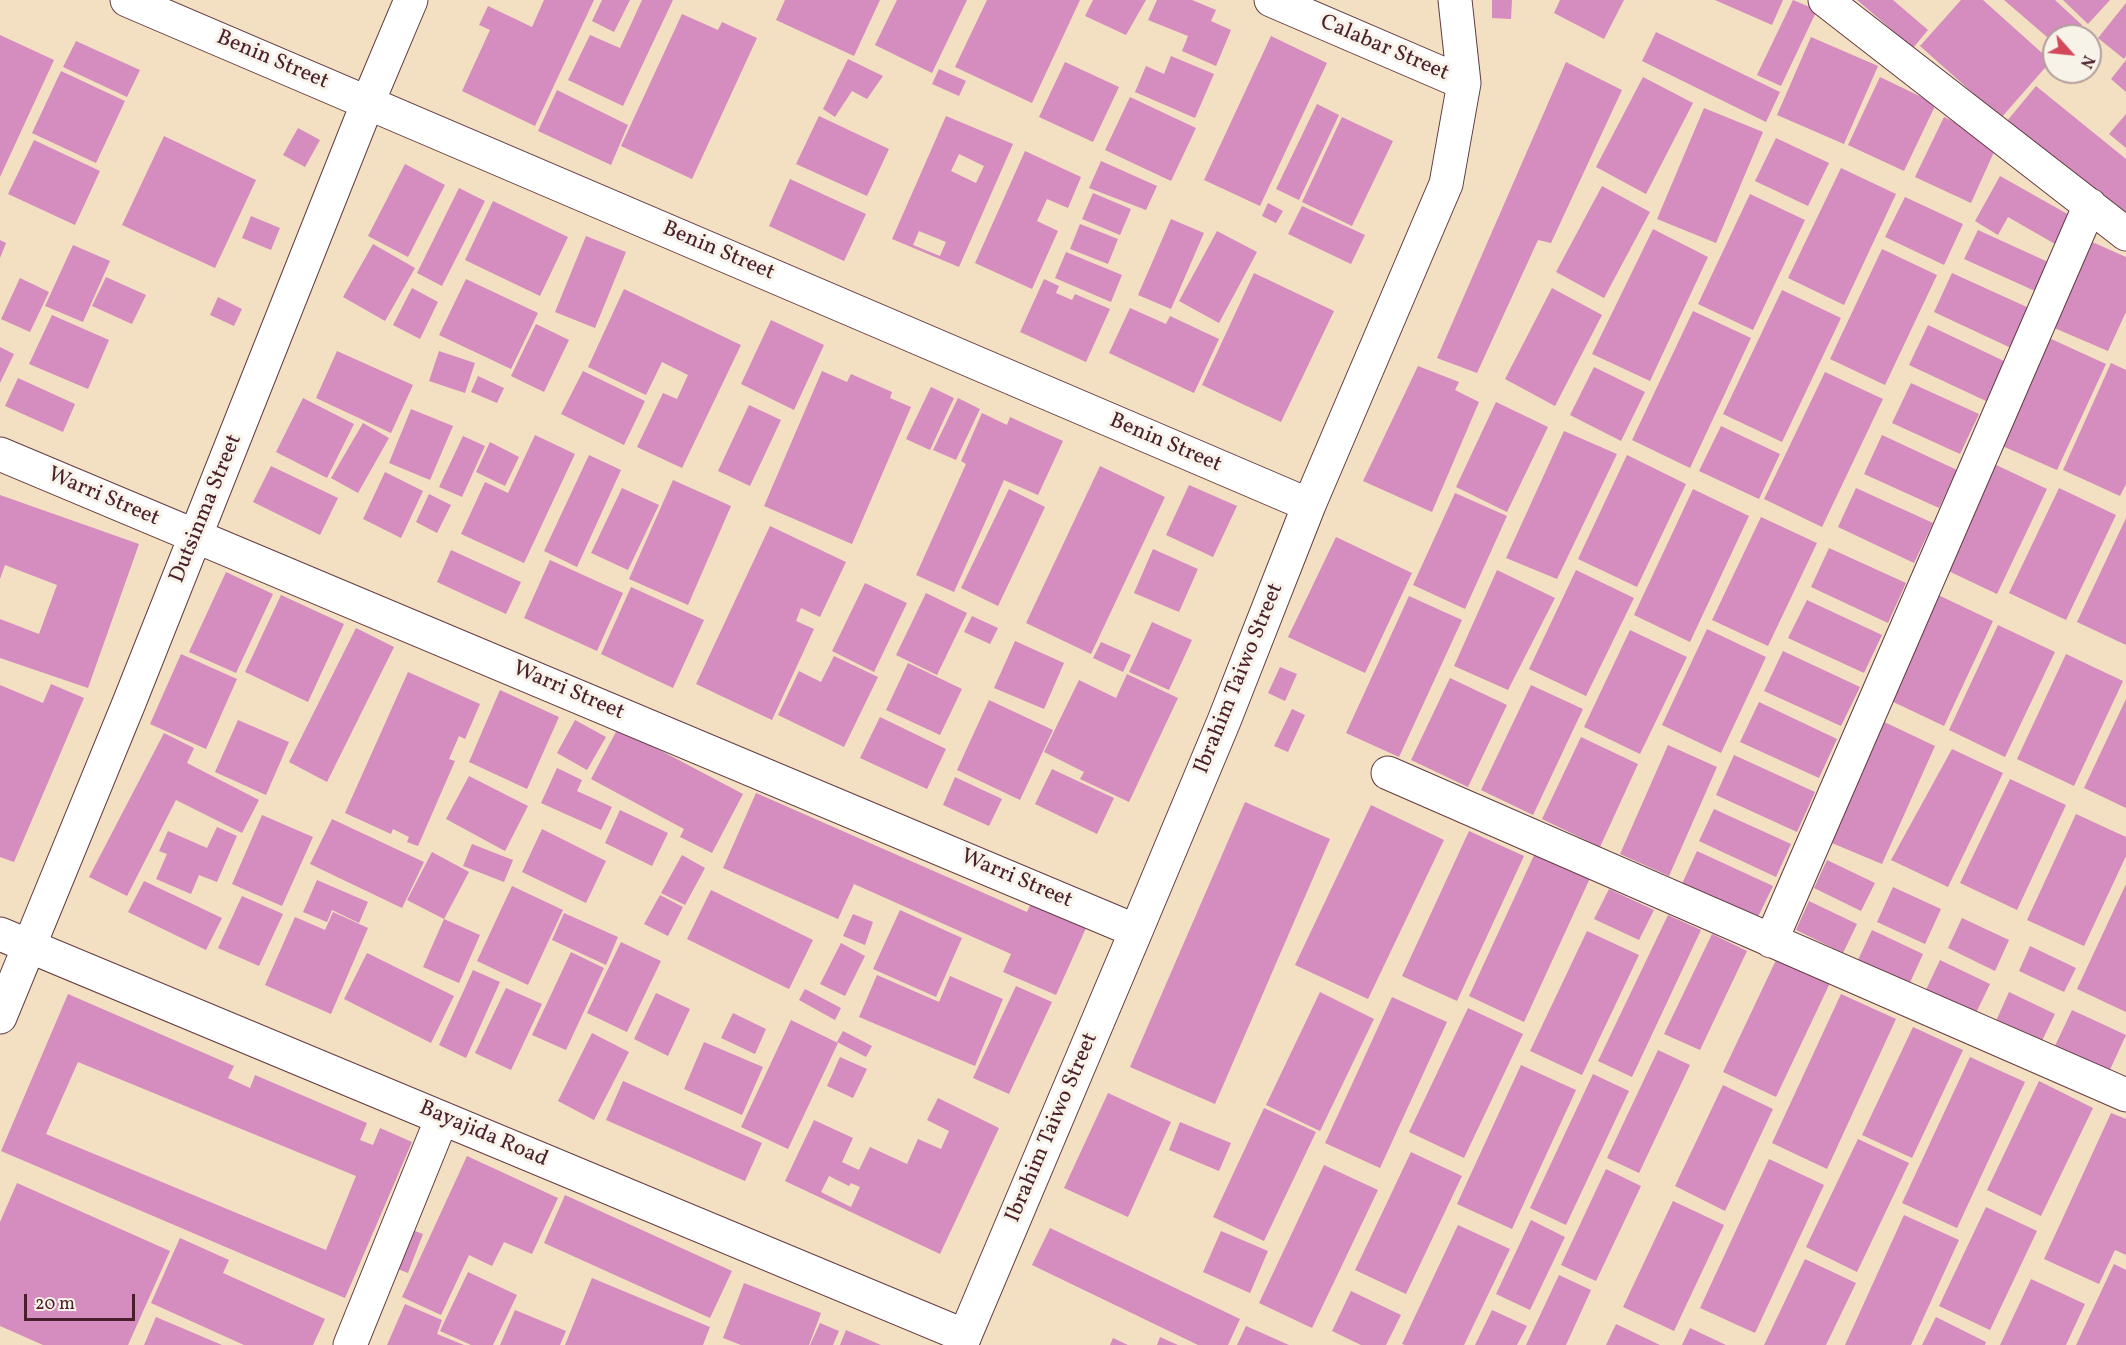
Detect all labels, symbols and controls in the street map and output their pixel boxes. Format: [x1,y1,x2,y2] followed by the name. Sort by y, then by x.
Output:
[1316,10,1452,88] street label: Calabar Street
[2042,24,2102,84] north arrow
[212,26,332,96] street label: Benin Street
[2074,51,2099,71] text: N
[658,217,778,287] street label: Benin Street
[1105,409,1225,479] street label: Benin Street
[165,431,249,587] street label: Dutsinma Street
[43,463,163,533] street label: Warri Street
[1190,580,1290,778] street label: Ibrahim Taiwo Street
[508,657,628,727] street label: Warri Street
[956,845,1076,915] street label: Warri Street
[1001,1029,1105,1227] street label: Ibrahim Taiwo Street
[415,1096,551,1174] street label: Bayajida Road
[27,1282,138,1320] scale bar
[35,1292,75,1317] text: 20 m

